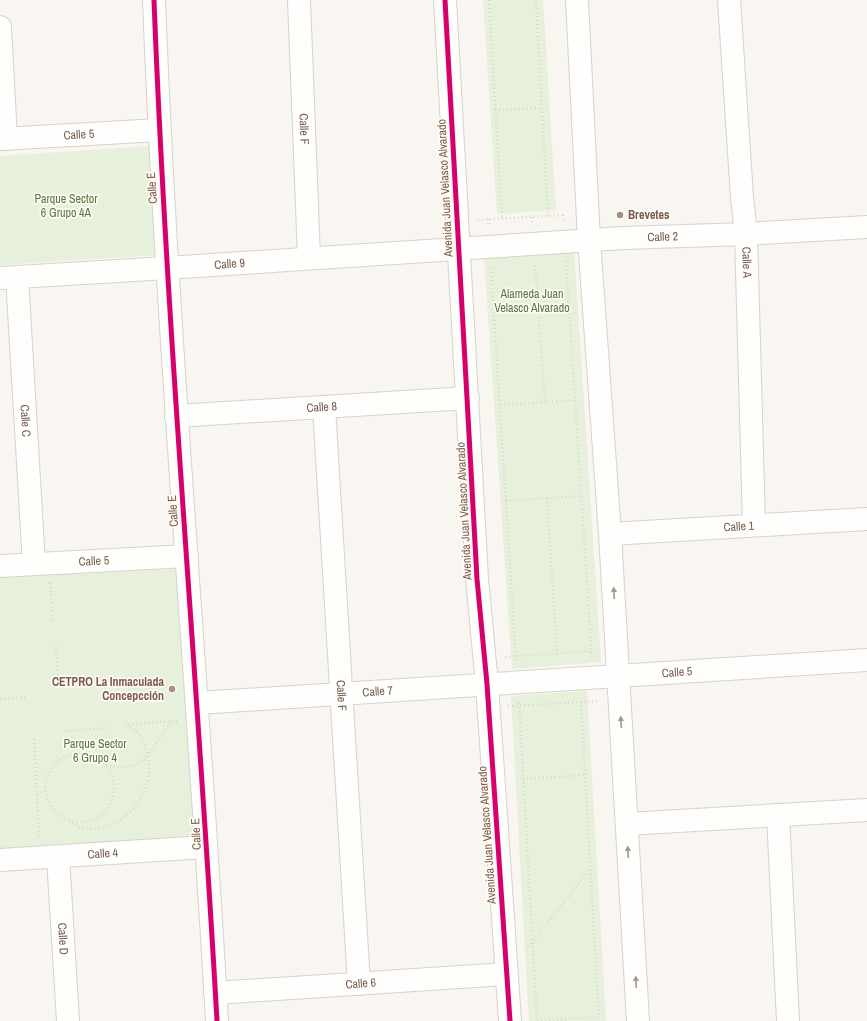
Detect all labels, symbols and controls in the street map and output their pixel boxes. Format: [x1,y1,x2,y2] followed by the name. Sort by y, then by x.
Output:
[295,113,313,145] street label: Calle F
[433,119,457,258] street label: Avenida Juan Velasco Alvarado
[63,126,95,143] street label: Calle 5
[143,172,161,204] street label: Calle E
[35,191,98,221] park label: Parque Sector 6 Grupo 4A
[628,207,670,223] place label: Brevetes
[615,210,625,220] marker: Brevetes
[647,228,678,245] street label: Calle 2
[738,247,755,279] street label: Calle A
[214,255,245,273] street label: Calle 9
[494,286,570,316] park label: Alameda Juan Velasco Alvarado
[306,398,338,416] street label: Calle 8
[17,404,34,437] street label: Calle C
[452,442,476,581] street label: Avenida Juan Velasco Alvarado
[164,495,182,527] street label: Calle E
[723,518,755,535] street label: Calle 1
[78,552,110,570] street label: Calle 5
[610,587,617,599] one-way arrow
[661,663,693,681] street label: Calle 5
[52,674,165,704] place label: CETPRO La Inmaculada Concepcción
[333,679,350,712] street label: Calle F
[362,682,394,700] street label: Calle 7
[167,684,177,694] marker: CETPRO La Inmaculada Concepcción
[617,716,624,729] one-way arrow
[64,736,127,766] park label: Parque Sector 6 Grupo 4
[474,765,500,906] street label: Avenida Juan Velasco Alvarado
[187,818,205,850] street label: Calle E
[87,845,119,862] street label: Calle 4
[625,846,632,858] one-way arrow
[54,922,72,955] street label: Calle D
[345,975,377,992] street label: Calle 6
[632,976,639,988] one-way arrow

